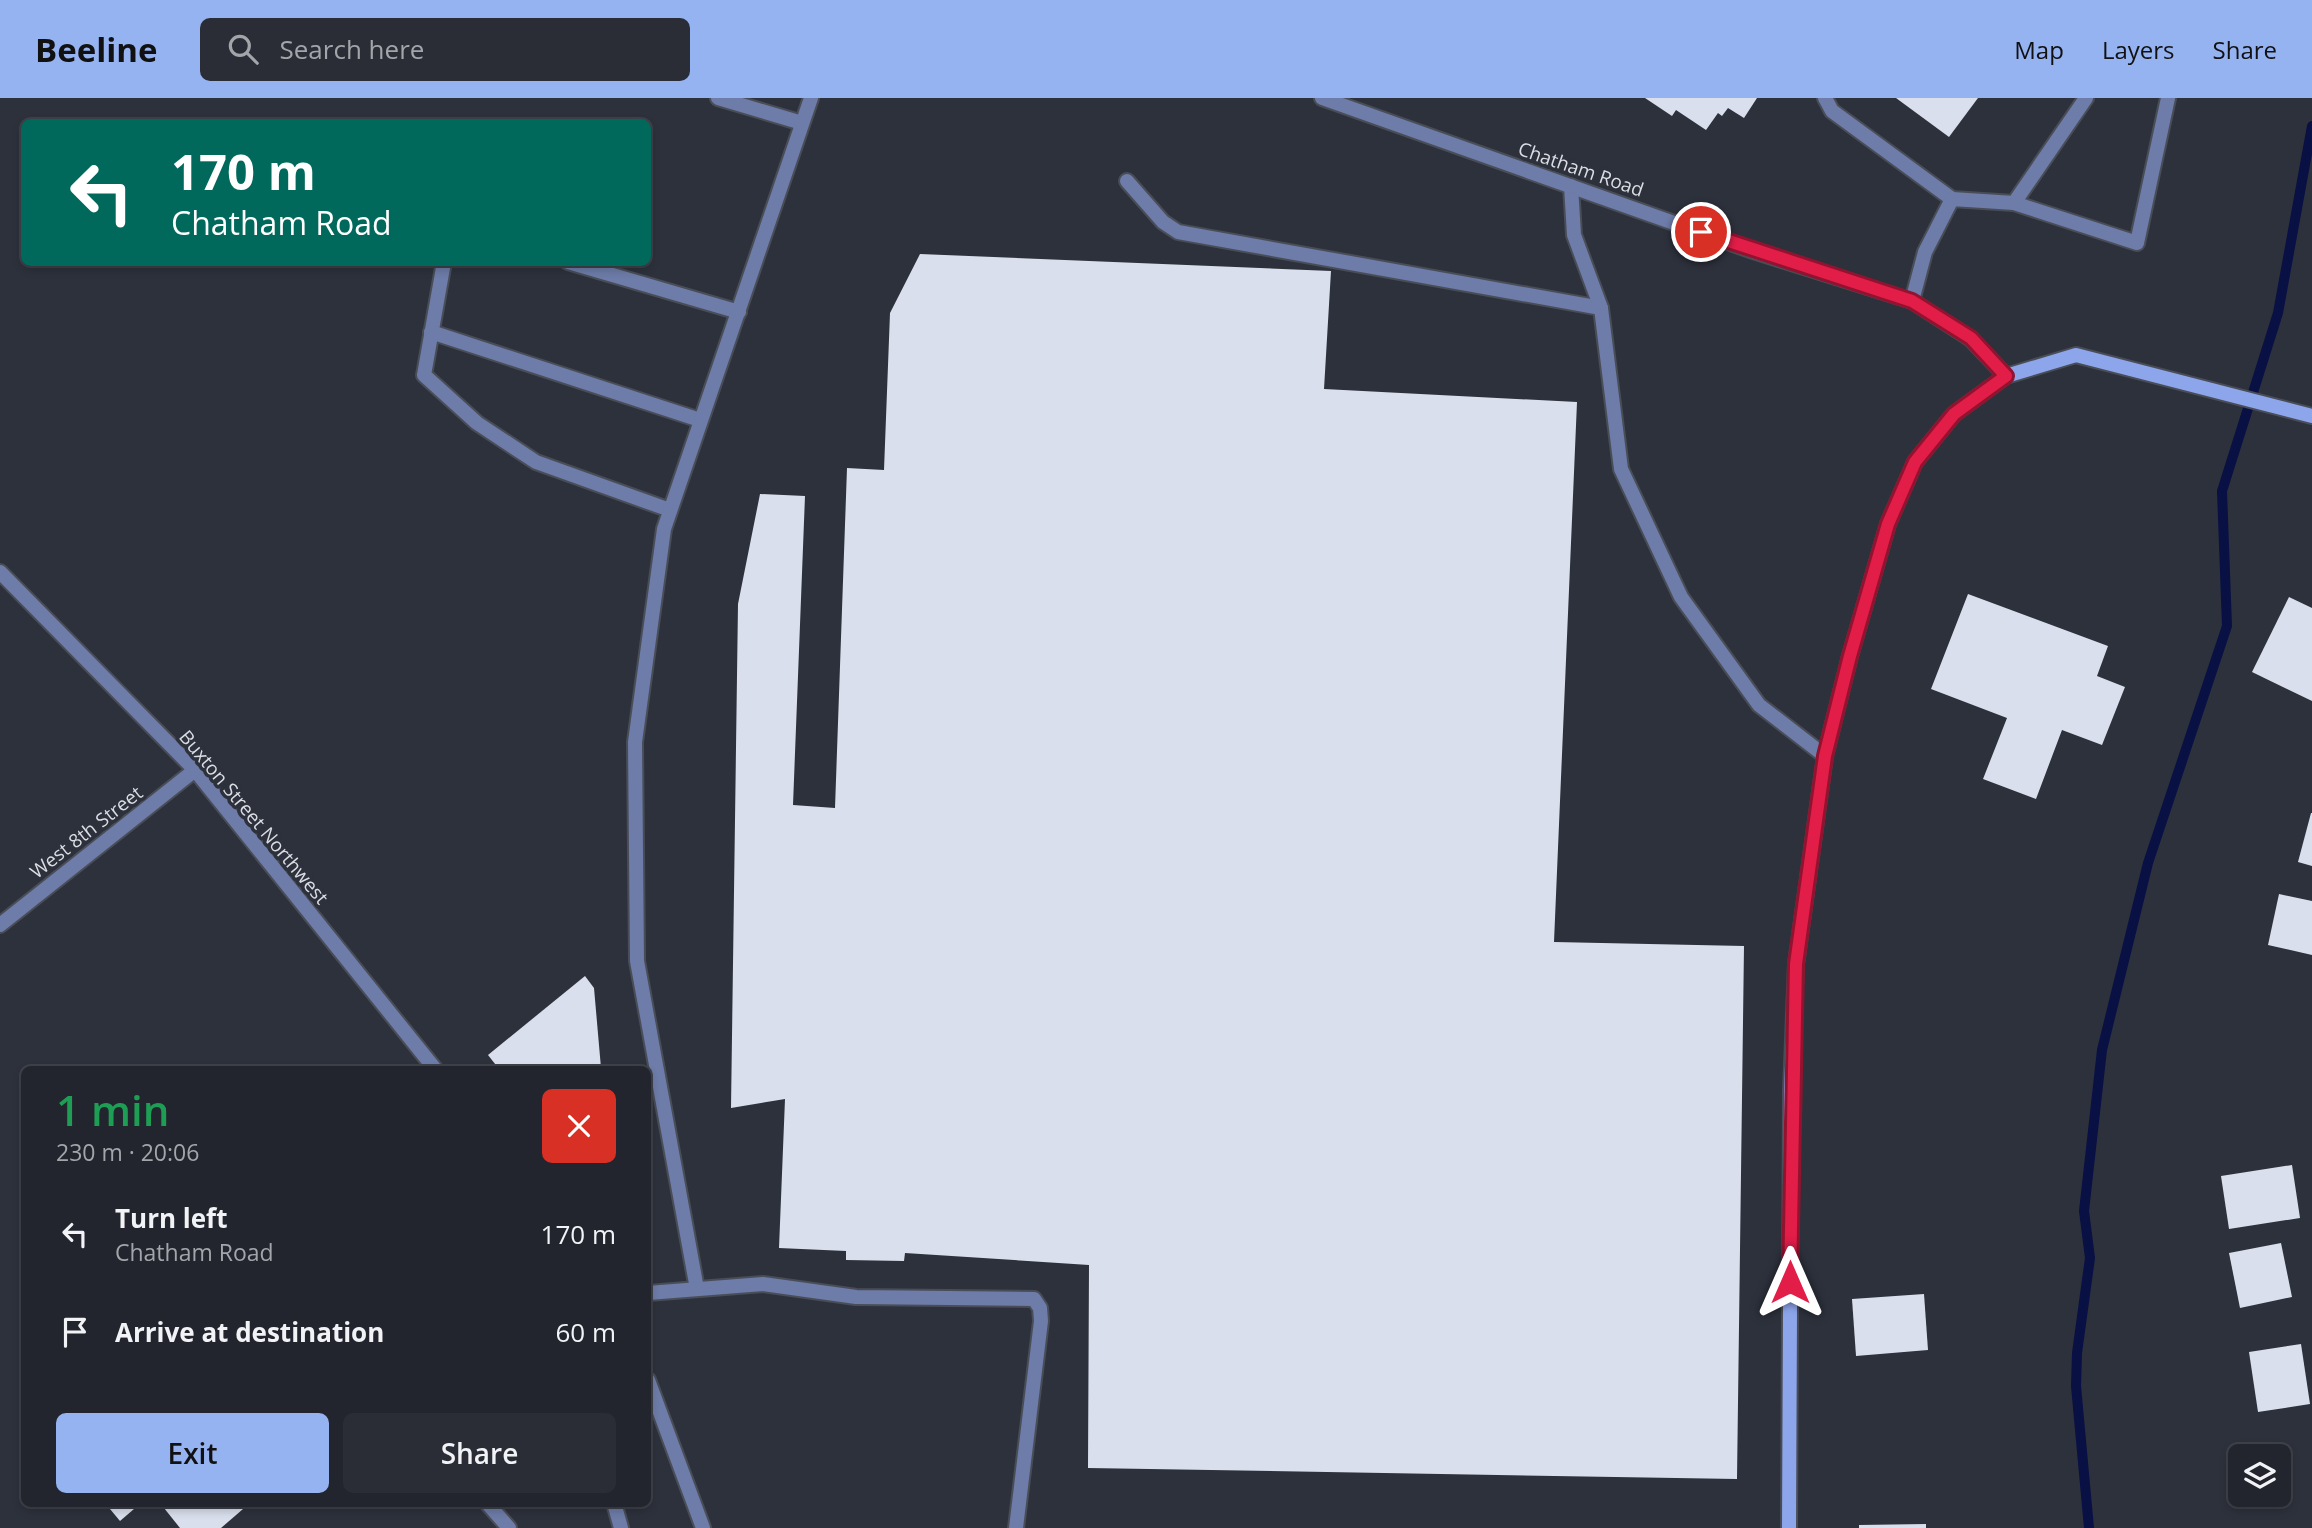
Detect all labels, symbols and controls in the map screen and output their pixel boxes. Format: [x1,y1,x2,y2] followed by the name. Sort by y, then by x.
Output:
[200,18,690,81] search box
[35,27,158,72] text: Beeline
[224,30,262,68] icon: search
[280,31,424,67] text: Search here
[2014,33,2064,66] text: Map
[2102,33,2175,66] text: Layers
[2213,33,2277,66] text: Share
[1515,135,1647,203] street label: Chatham Road
[171,138,316,204] text: 170 m
[56,147,147,238] icon: left
[171,201,392,244] text: Chatham Road
[1671,202,1731,262] pin
[1682,213,1720,251] icon: arrive
[173,724,335,910] street label: Buxton Street Northwest
[24,780,148,884] street label: West 8th Street
[56,1081,169,1138] text: 1 min
[542,1089,616,1163] button: close
[56,1136,199,1168] text: 230 m · 20:06
[115,1200,227,1236] text: Turn left
[56,1215,94,1253] icon: left
[541,1216,616,1252] text: 170 m
[115,1236,274,1268] text: Chatham Road
[1753,1245,1827,1319] position arrow
[56,1313,94,1351] icon: arrive
[115,1314,384,1350] text: Arrive at destination
[555,1314,616,1350] text: 60 m
[56,1413,329,1493] button: Exit
[343,1413,616,1493] button: Share
[2228,1444,2291,1507] map controls
[2228,1444,2291,1507] button: layers

